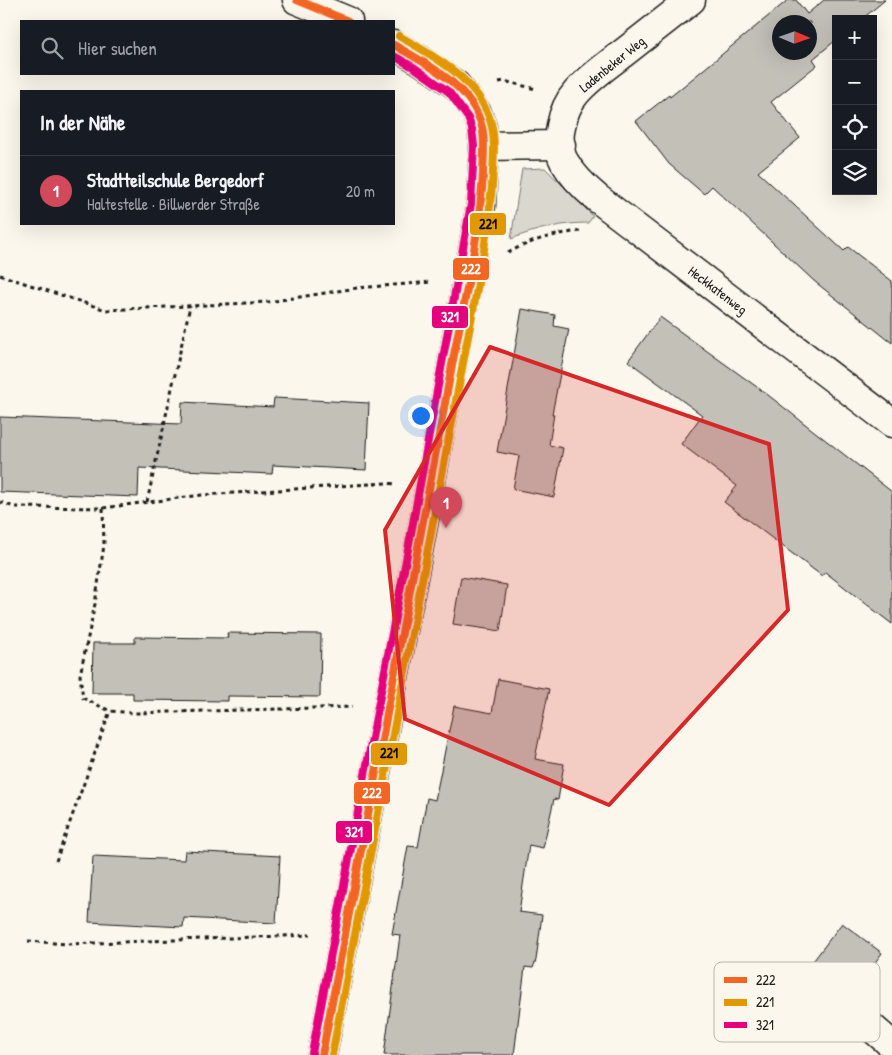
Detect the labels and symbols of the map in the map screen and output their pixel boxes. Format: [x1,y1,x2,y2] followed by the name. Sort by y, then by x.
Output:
[772,15,817,60] north arrow
[575,31,649,97] street label: Ladenbeker Weg
[469,212,507,236] line badge: 221
[479,214,497,233] text: 221
[452,257,490,281] line badge: 222
[461,259,481,278] text: 222
[685,261,751,319] street label: Heckkatenweg
[431,305,469,329] line badge: 321
[441,307,459,326] text: 321
[408,403,434,429] your location
[430,487,462,528] pin: 1
[370,742,408,766] line badge: 221
[380,743,398,762] text: 221
[353,781,391,805] line badge: 222
[362,783,382,802] text: 222
[335,820,373,844] line badge: 321
[345,822,363,841] text: 321
[714,962,880,1042] legend
[756,970,776,989] text: 222
[756,992,774,1011] text: 221
[756,1015,774,1034] text: 321

